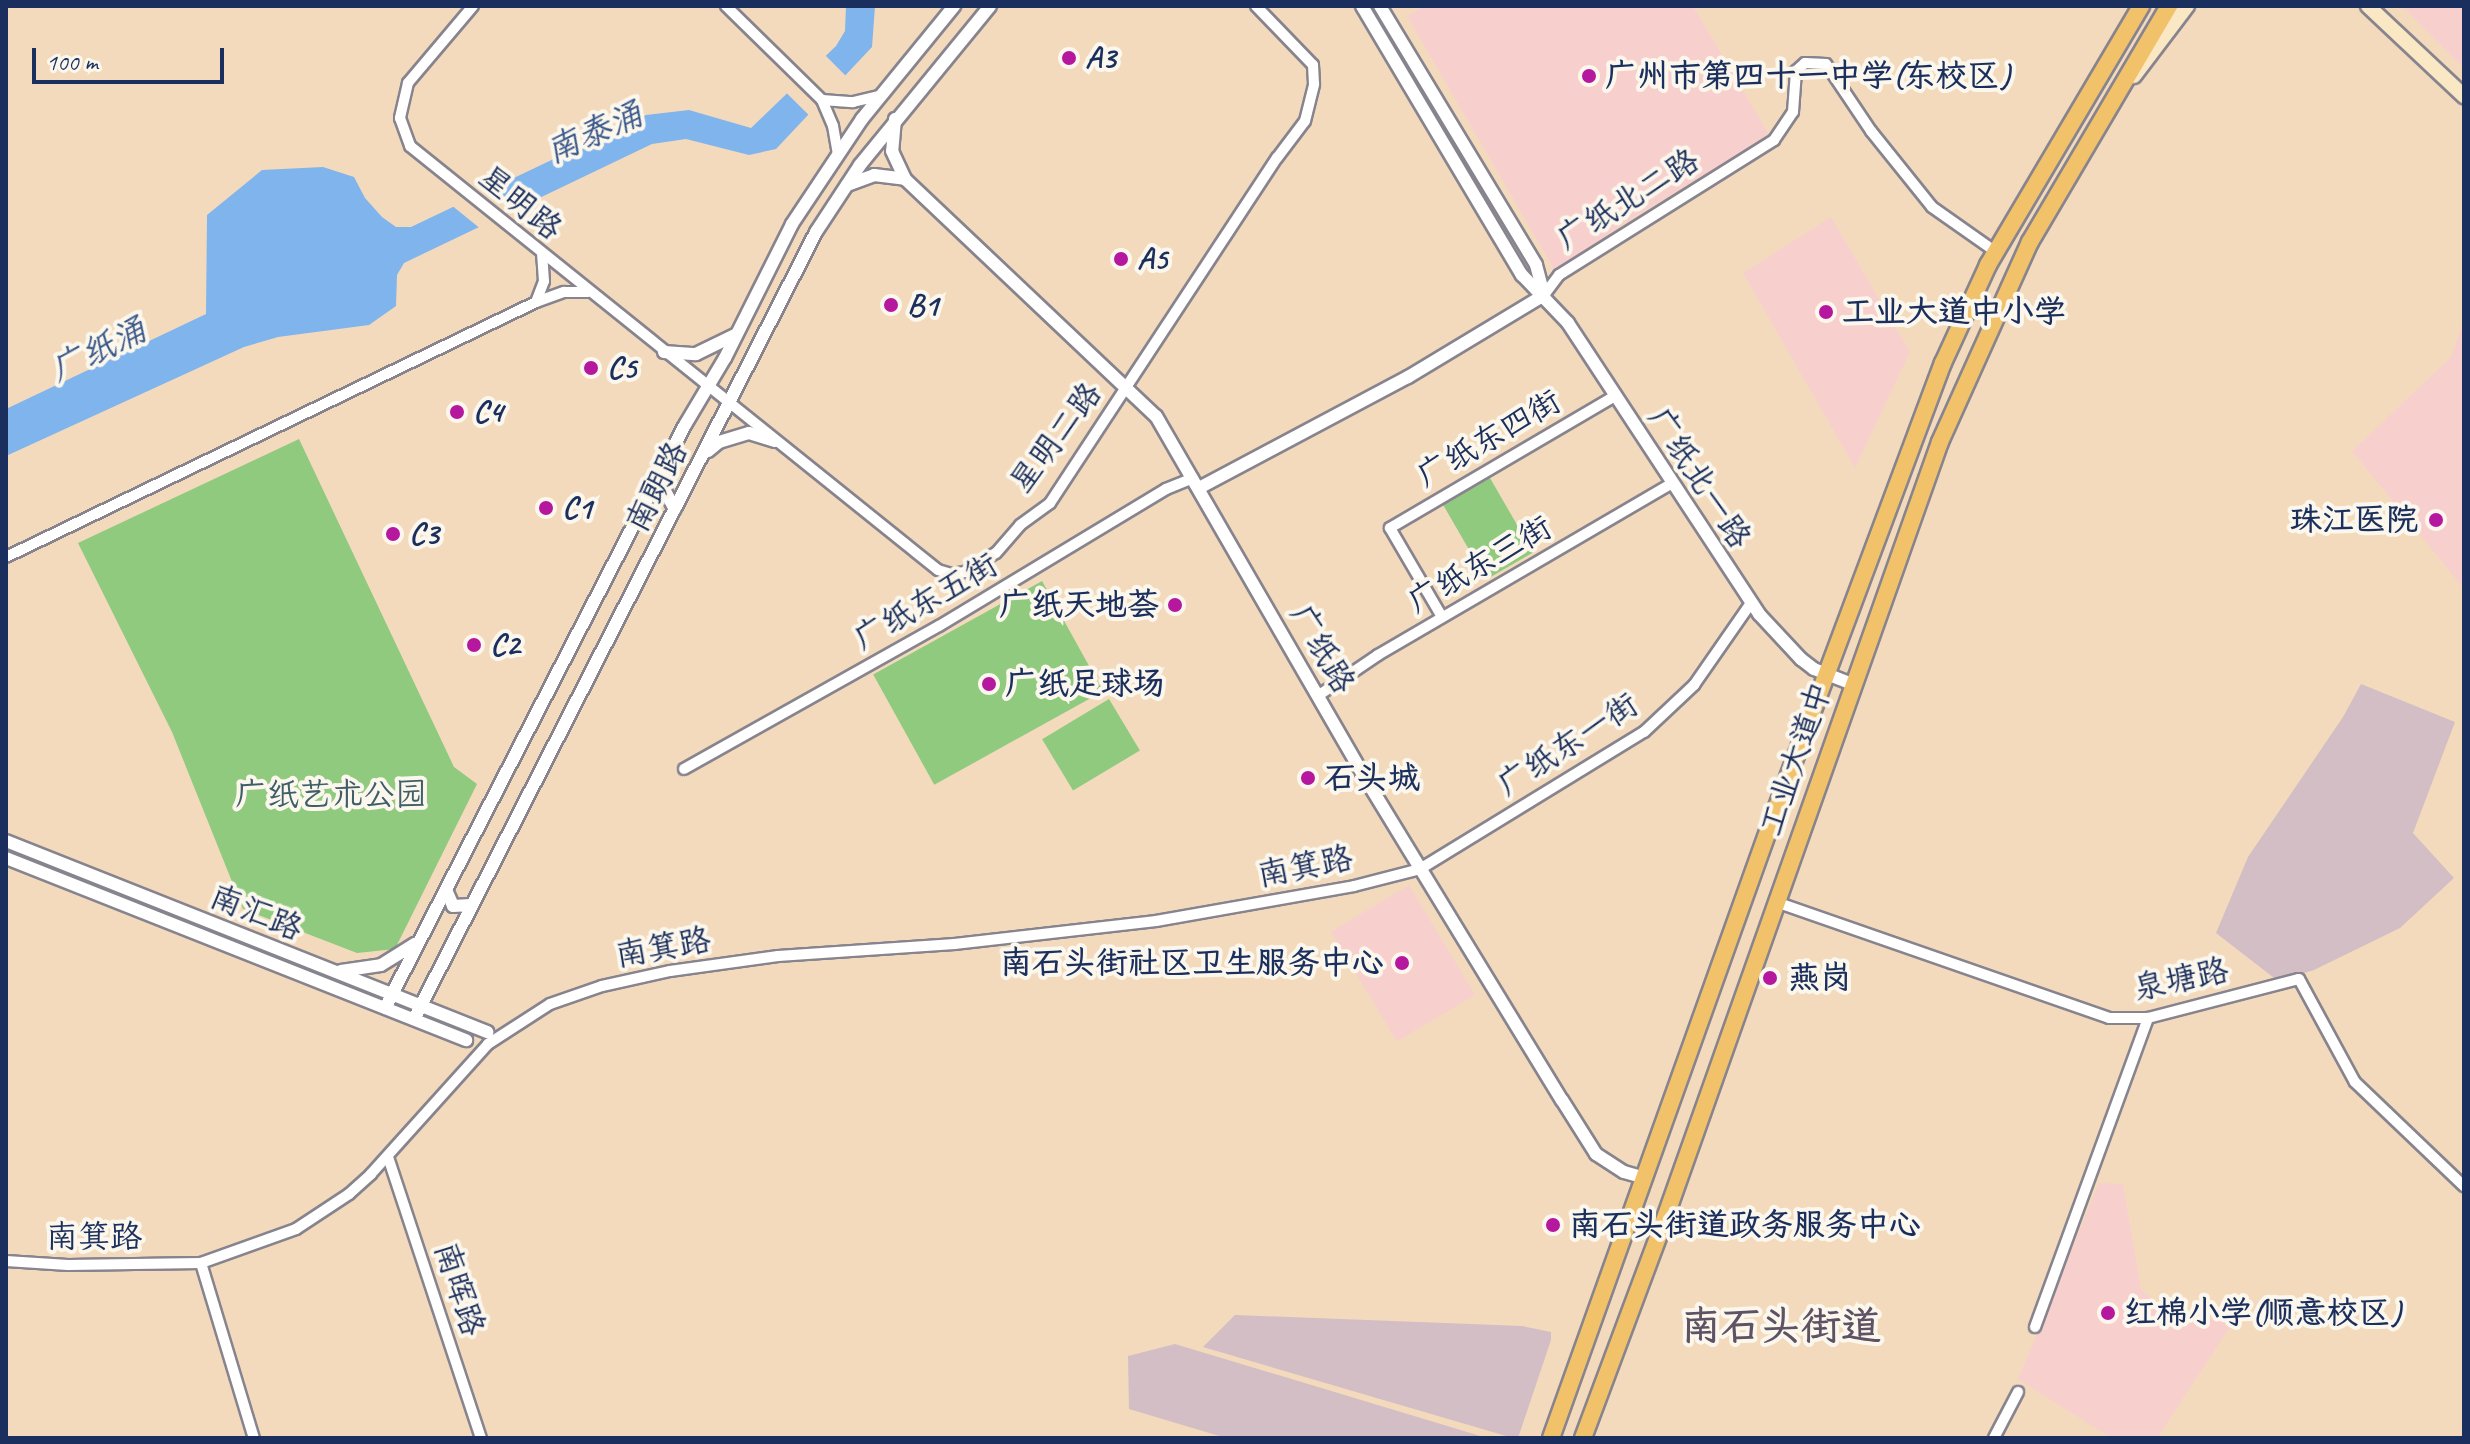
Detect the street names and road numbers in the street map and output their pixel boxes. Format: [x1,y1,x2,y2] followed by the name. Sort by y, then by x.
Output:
[1550,141,1706,259] street label: 广纸北二路
[471,158,569,248] street label: 星明路
[1002,375,1110,501] street label: 星明二路
[1410,382,1568,496] street label: 广纸东四街
[1639,400,1759,556] street label: 广纸北一路
[618,436,696,538] street label: 南朗路
[1401,508,1559,622] street label: 广纸东三街
[847,545,1005,659] street label: 广纸东五街
[1281,598,1363,700] street label: 广纸路
[1752,677,1840,841] street label: 工业大道中
[1490,685,1646,805] street label: 广纸东一街
[1254,839,1356,895] street label: 南箕路
[204,877,308,949] street label: 南汇路
[612,921,714,975] street label: 南箕路
[2130,951,2232,1009] street label: 泉塘路
[46,1218,142,1256] street label: 南箕路
[426,1237,492,1341] street label: 南晖路

